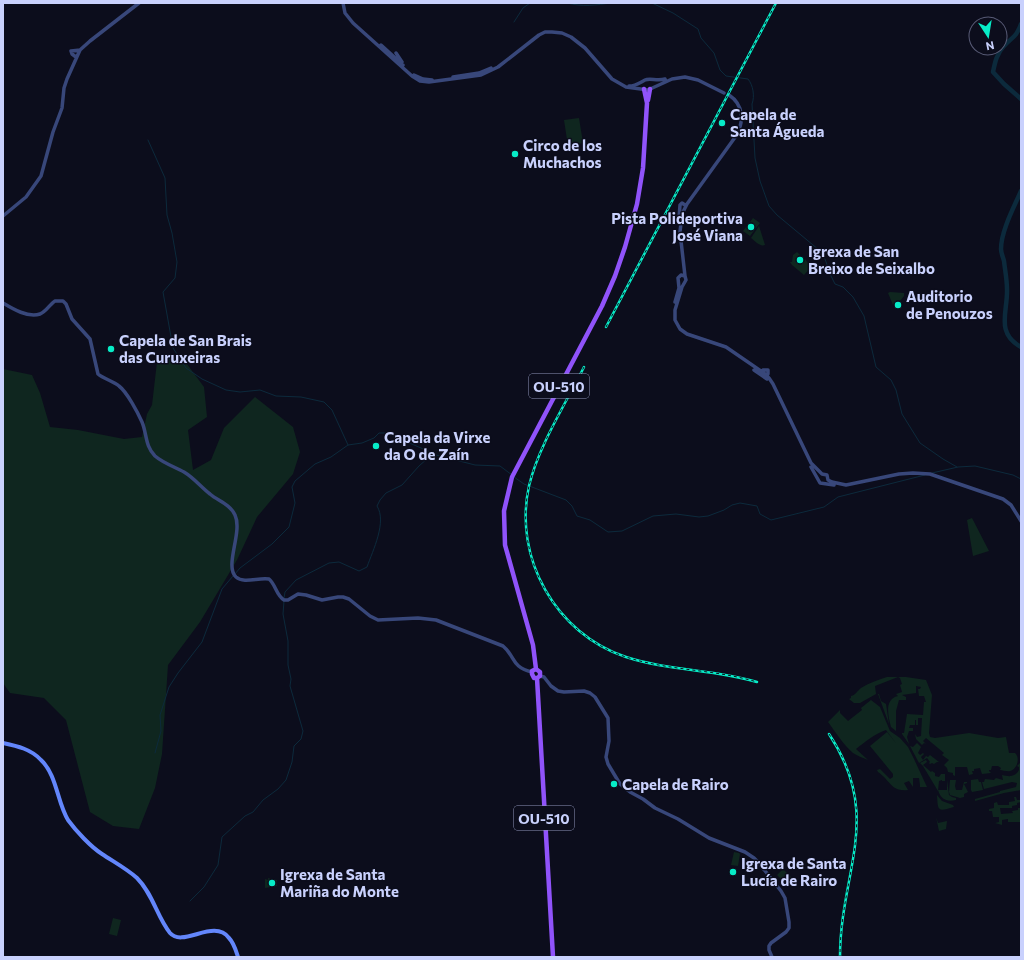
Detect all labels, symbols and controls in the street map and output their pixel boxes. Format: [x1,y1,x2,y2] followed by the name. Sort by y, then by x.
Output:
[968,16,1008,56] north arrow
[985,39,996,53] text: N
[730,105,825,140] place label: Capela de Santa Águeda
[717,118,727,128] marker: Capela de Santa Águeda
[523,136,602,171] place label: Circo de los Muchachos
[510,149,520,159] marker: Circo de los Muchachos
[611,209,743,244] place label: Pista Polideportiva José Viana
[746,222,756,232] marker: Pista Polideportiva José Viana
[808,242,935,277] place label: Igrexa de San Breixo de Seixalbo
[795,255,805,265] marker: Igrexa de San Breixo de Seixalbo
[906,287,993,322] place label: Auditorio de Penouzos
[893,300,903,310] marker: Auditorio de Penouzos
[119,331,252,366] place label: Capela de San Brais das Curuxeiras
[106,344,116,354] marker: Capela de San Brais das Curuxeiras
[529,374,589,398] road number: OU-510
[384,428,490,463] place label: Capela da Virxe da O de Zaín
[371,441,381,451] marker: Capela da Virxe da O de Zaín
[622,775,729,793] place label: Capela de Rairo
[609,779,619,789] marker: Capela de Rairo
[514,806,574,830] road number: OU-510
[741,854,847,889] place label: Igrexa de Santa Lucía de Rairo
[280,865,399,900] place label: Igrexa de Santa Mariña do Monte
[728,867,738,877] marker: Igrexa de Santa Lucía de Rairo
[267,878,277,888] marker: Igrexa de Santa Mariña do Monte

